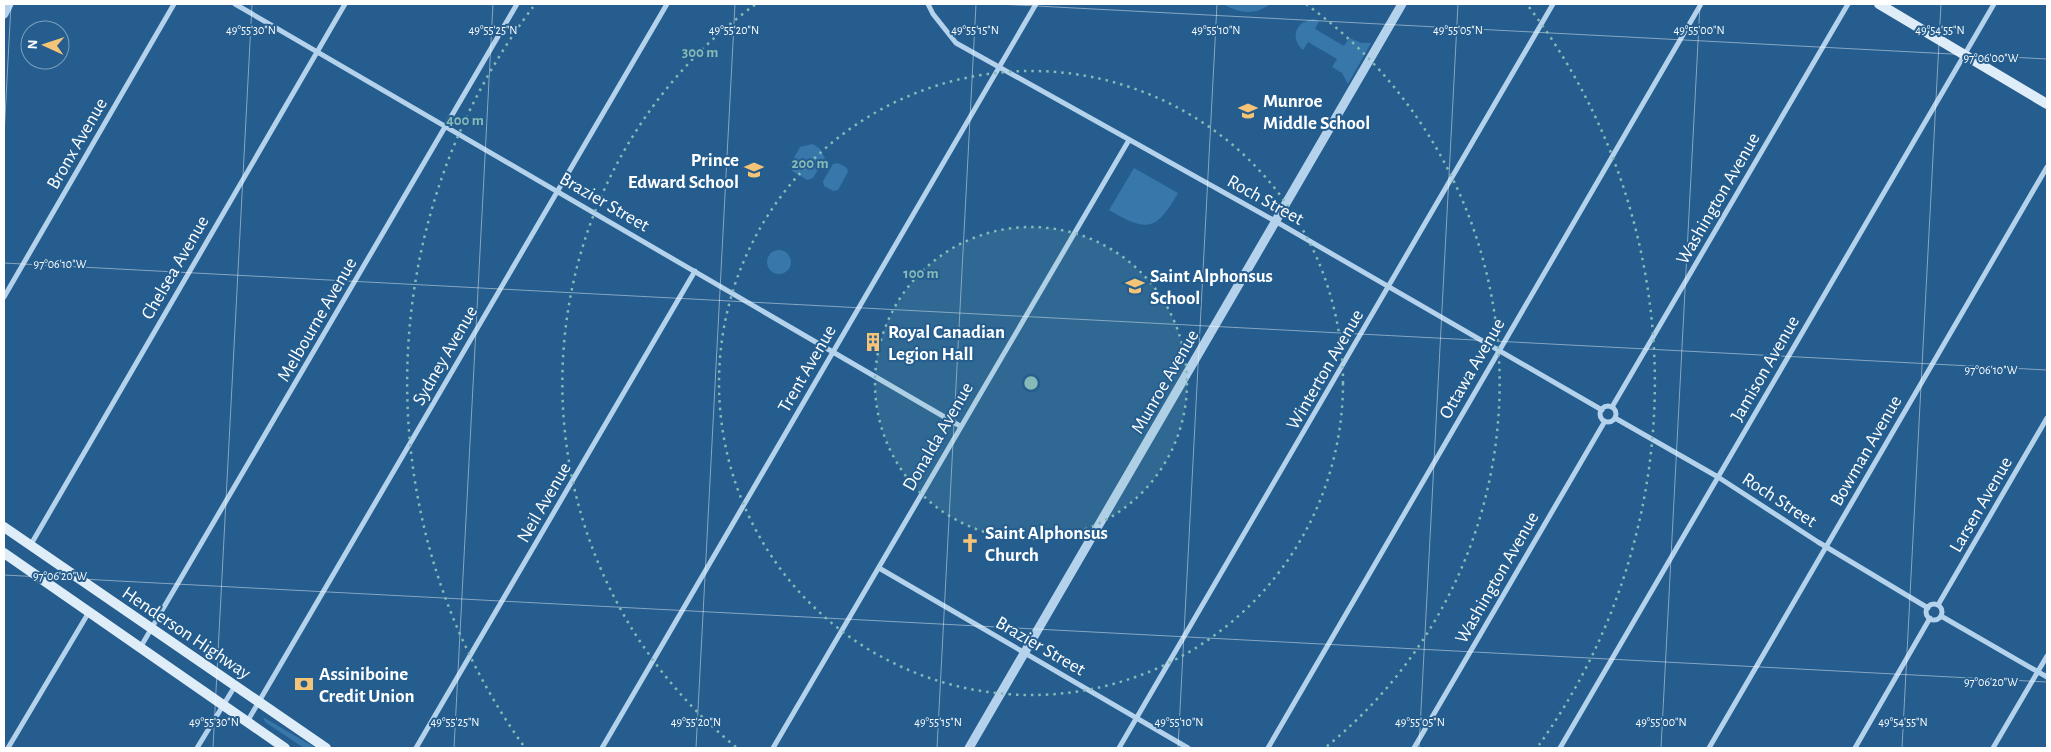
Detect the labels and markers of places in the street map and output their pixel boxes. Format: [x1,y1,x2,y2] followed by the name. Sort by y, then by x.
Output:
[1263,92,1370,133] place label: Munroe Middle School
[1237,100,1259,122] school or university icon: Munroe Middle School
[628,151,739,192] place label: Prince Edward School
[743,159,765,181] school or university icon: Prince Edward School
[1150,267,1273,308] place label: Saint Alphonsus School
[1124,275,1146,297] school or university icon: Saint Alphonsus School
[888,323,1005,364] place label: Royal Canadian Legion Hall
[862,331,884,353] building icon: Royal Canadian Legion Hall
[1022,374,1040,392] centre of rings
[985,524,1108,565] place label: Saint Alphonsus Church
[959,532,981,554] church icon: Saint Alphonsus Church
[319,665,415,706] place label: Assiniboine Credit Union
[293,673,315,695] bank icon: Assiniboine Credit Union

